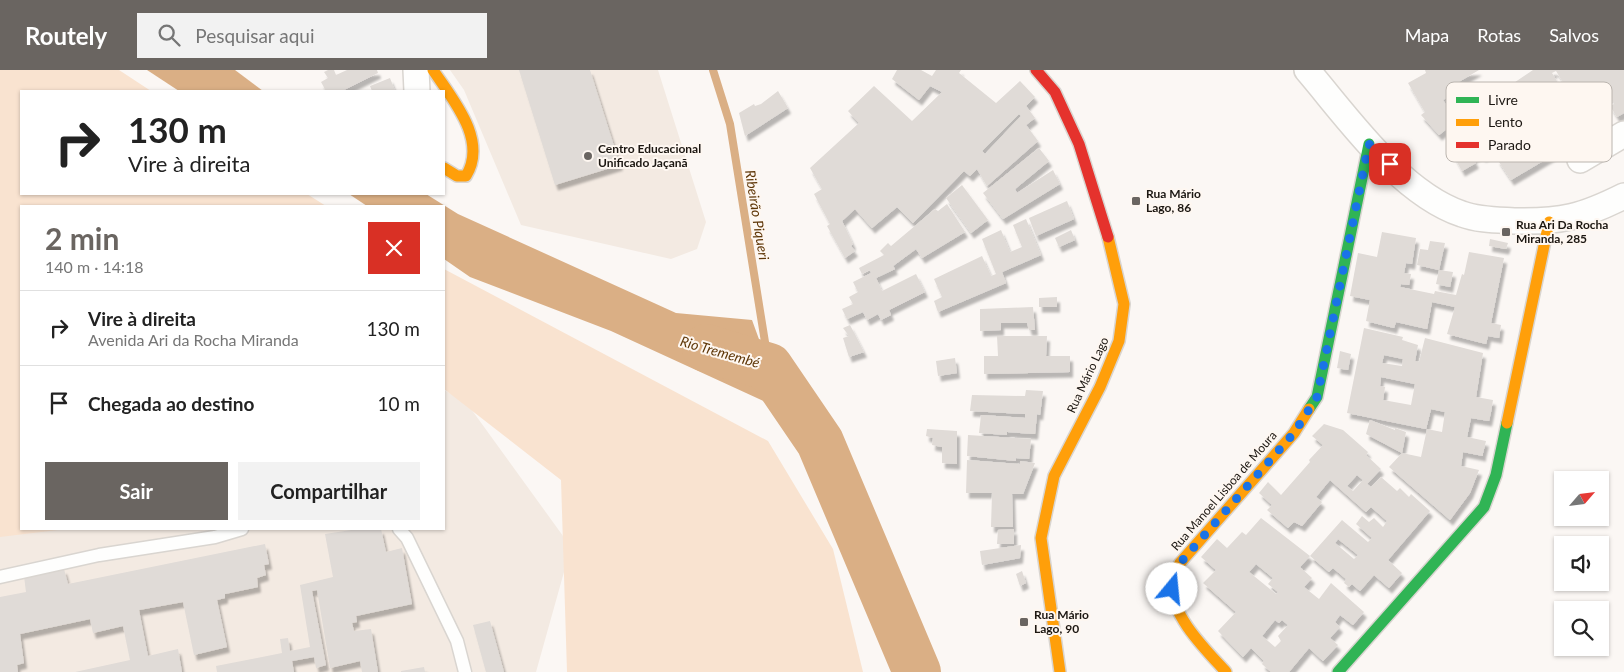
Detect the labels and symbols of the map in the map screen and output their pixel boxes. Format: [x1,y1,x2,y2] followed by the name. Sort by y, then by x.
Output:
[1446,82,1612,162] legend
[1488,91,1518,108] text: Livre
[1488,113,1523,130] text: Lento
[1488,136,1531,153] text: Parado
[598,141,701,170] place label: Centro Educacional Unificado Jaçanã
[1369,143,1411,185] pin
[582,150,594,162] marker: Centro Educacional Unificado Jaçanã
[742,169,773,262] water label: Ribeirão Piqueri
[1146,186,1201,215] place label: Rua Mário Lago, 86
[1130,195,1142,207] marker: Rua Mário Lago, 86
[1516,217,1608,246] place label: Rua Ari Da Rocha Miranda, 285
[1500,226,1512,238] marker: Rua Ari Da Rocha Miranda, 285
[678,332,762,371] water label: Rio Tremembé
[1063,334,1112,415] street label: Rua Mário Lago
[1168,428,1280,553] street label: Rua Manoel Lisboa de Moura
[1554,471,1609,526] north arrow
[1145,562,1197,614] position arrow
[1034,607,1089,636] place label: Rua Mário Lago, 90
[1018,616,1030,628] marker: Rua Mário Lago, 90

